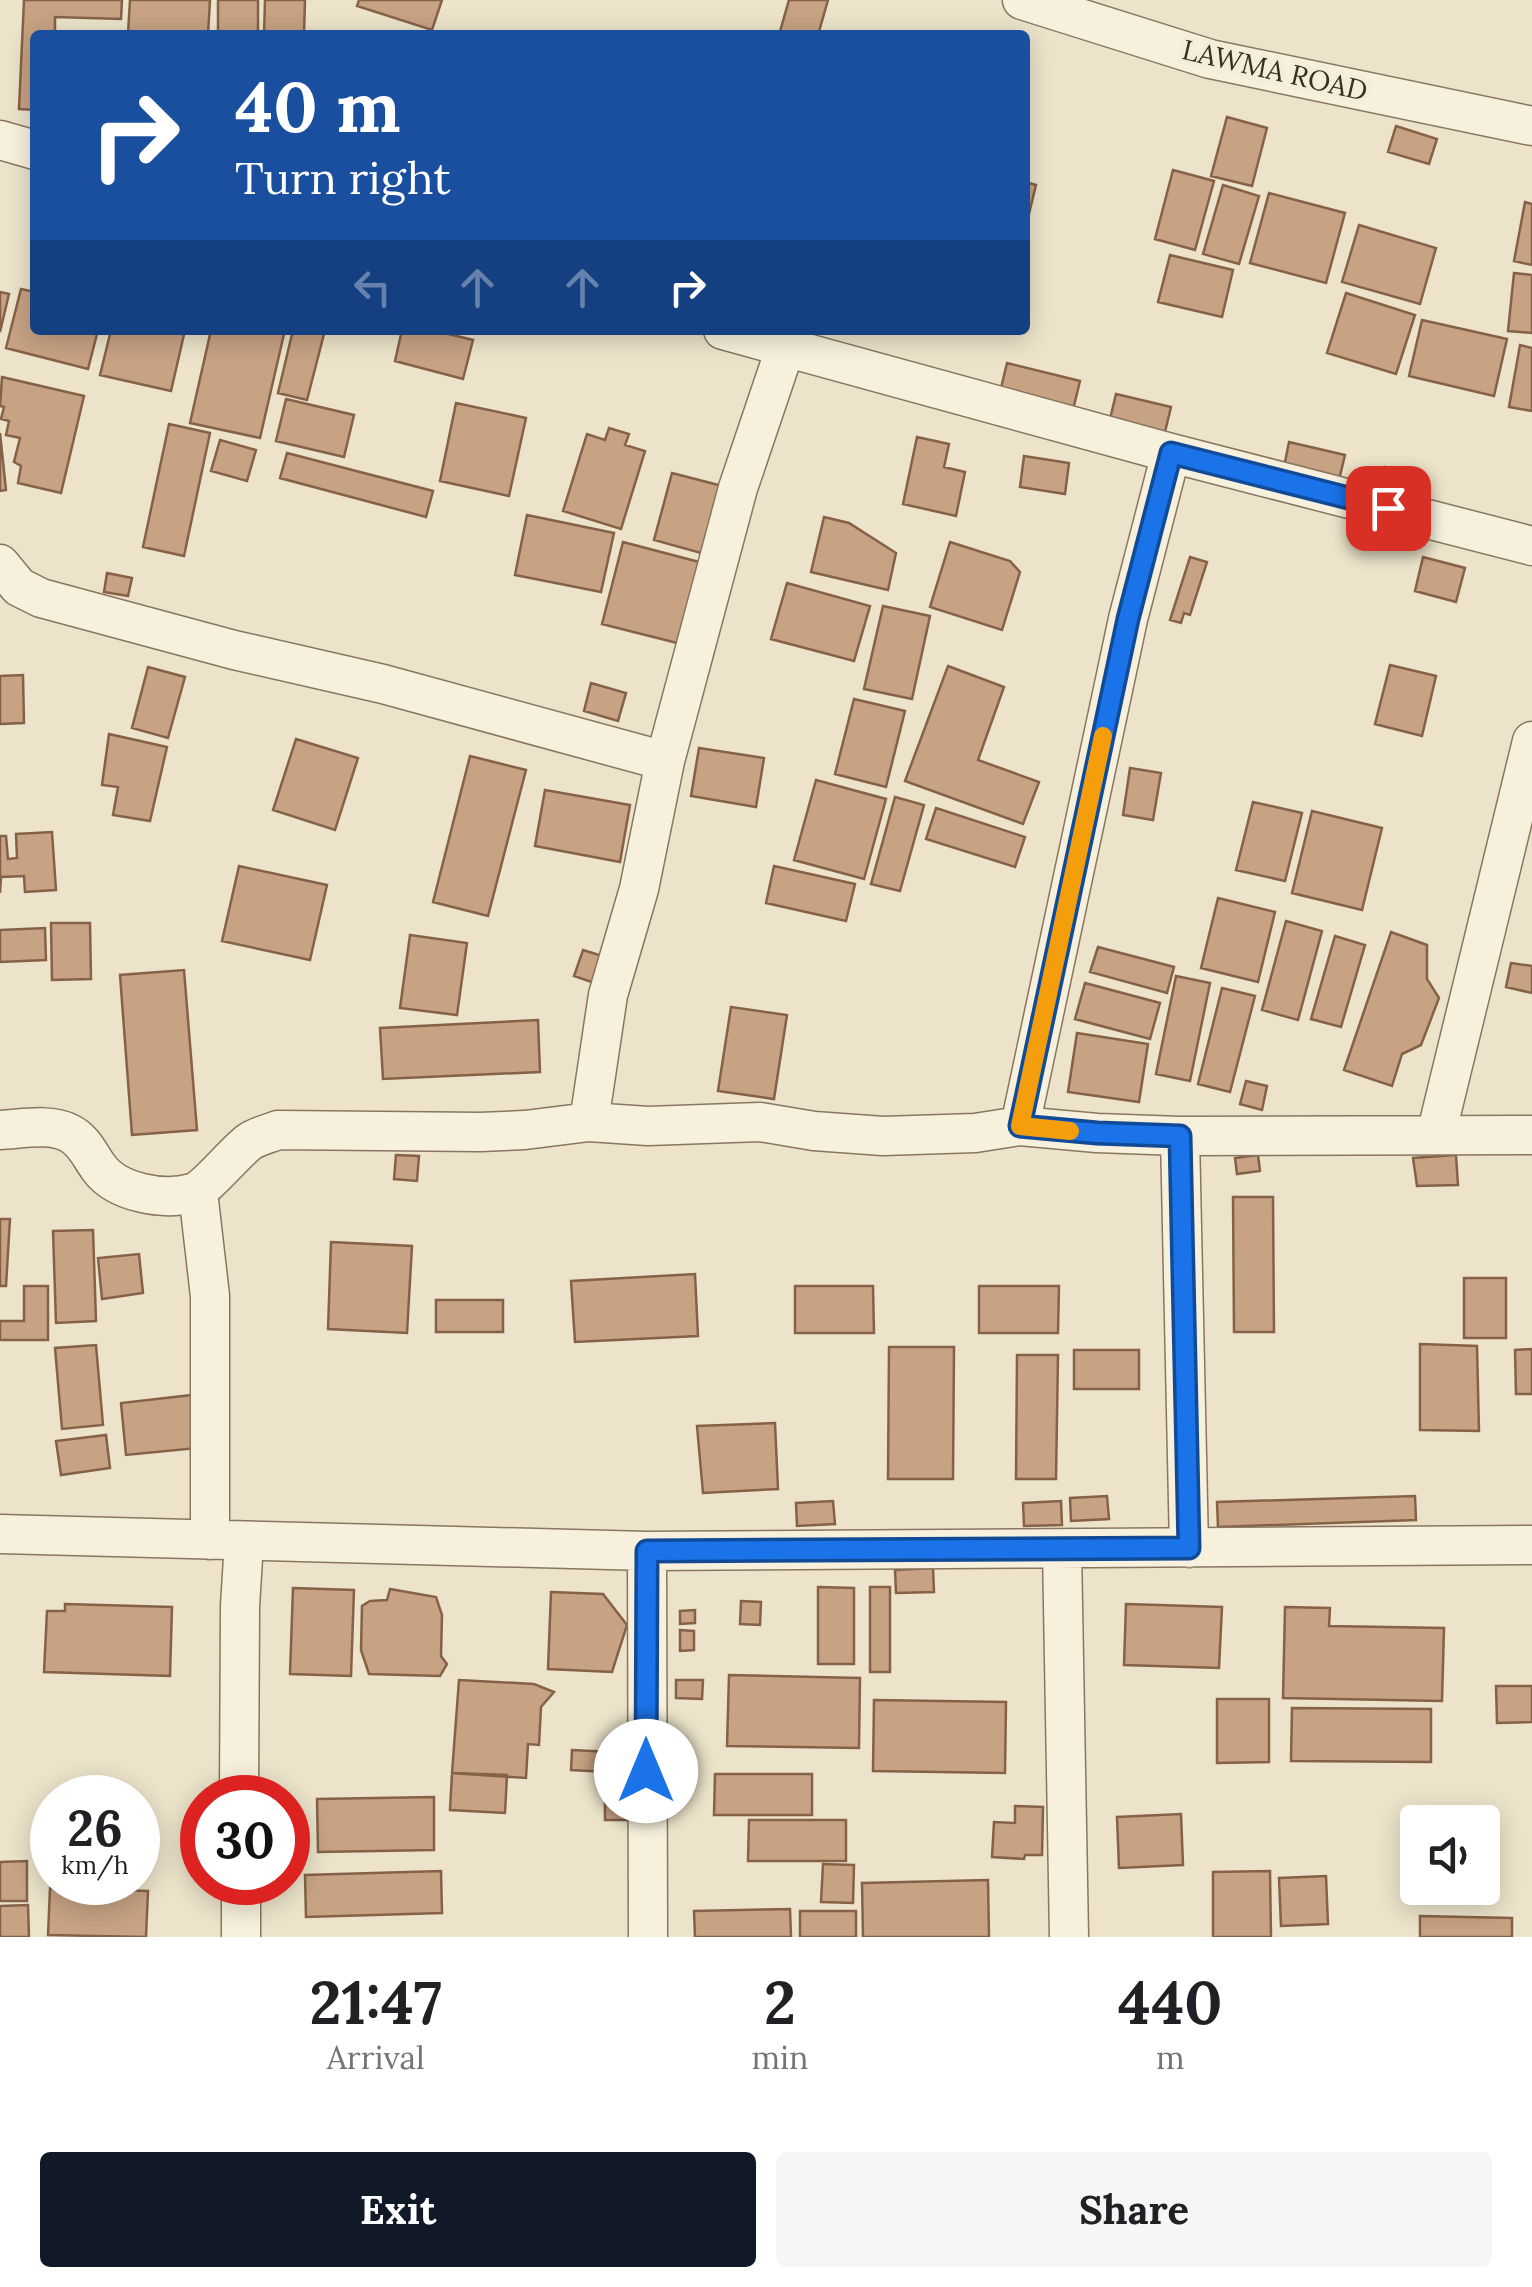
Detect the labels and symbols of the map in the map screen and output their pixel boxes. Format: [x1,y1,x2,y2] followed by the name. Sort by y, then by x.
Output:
[1179,31,1371,109] street label: LAWMA ROAD
[1346,466,1431,551] pin
[594,1719,698,1823] position arrow
[180,1775,310,1905] speed limit sign: 30

